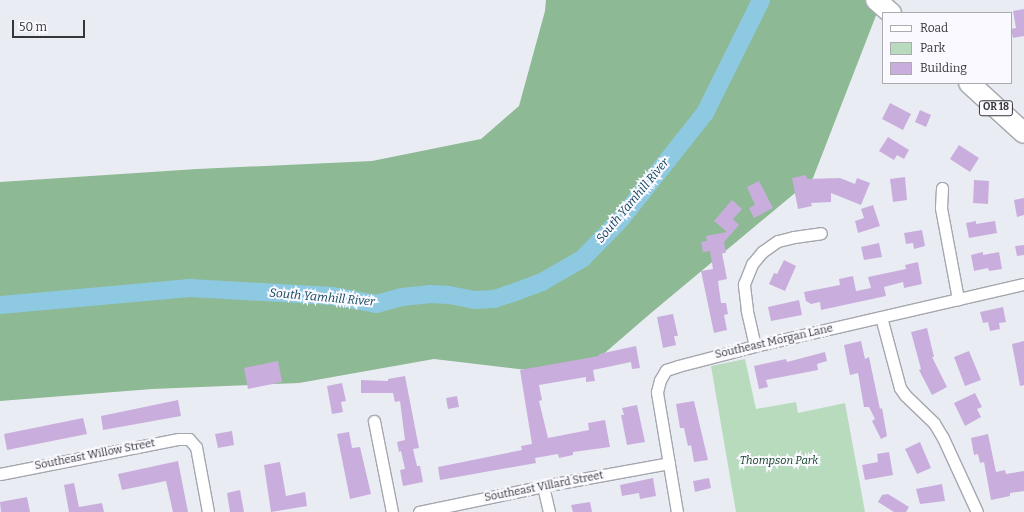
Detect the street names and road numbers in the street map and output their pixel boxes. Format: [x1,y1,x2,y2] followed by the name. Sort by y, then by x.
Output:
[978,100,1014,116] road number: OR 18
[714,322,834,362] street label: Southeast Morgan Lane
[34,437,156,473] street label: Southeast Willow Street
[483,469,605,505] street label: Southeast Villard Street

